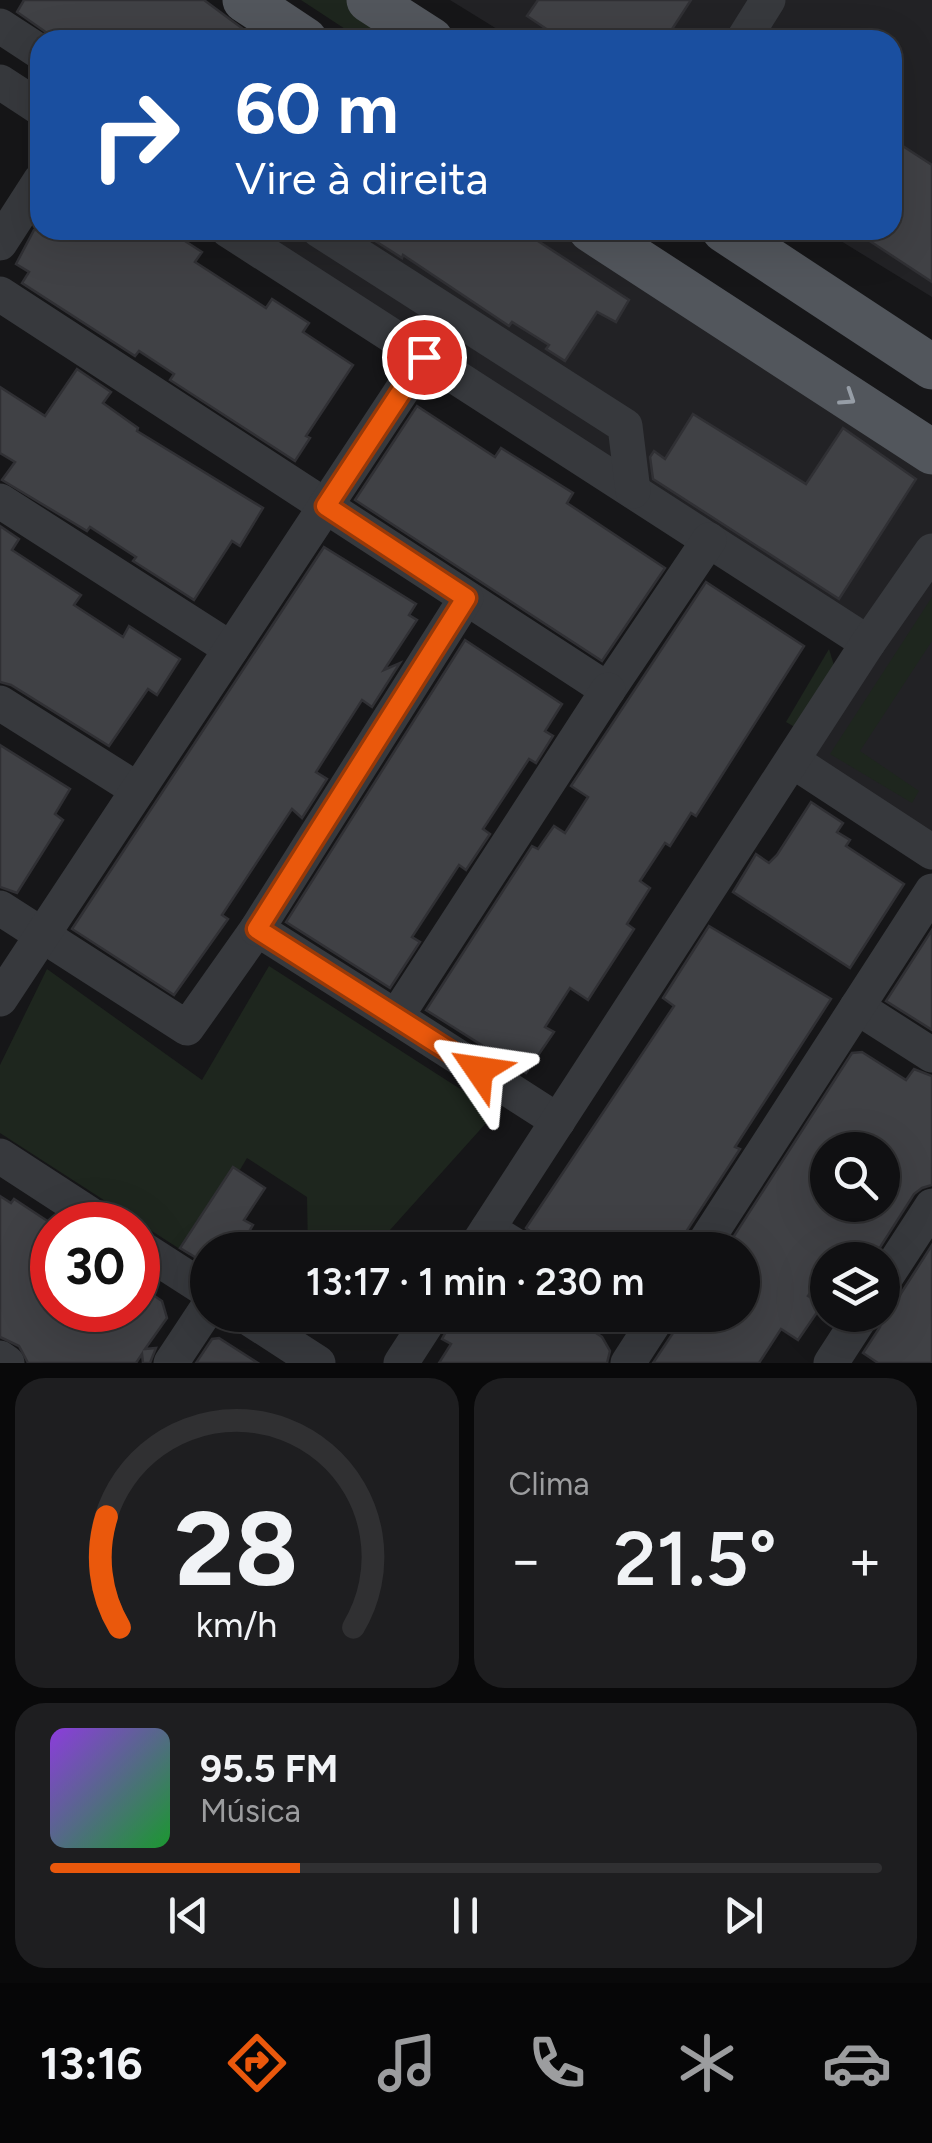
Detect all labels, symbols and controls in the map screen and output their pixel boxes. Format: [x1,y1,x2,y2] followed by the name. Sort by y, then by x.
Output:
[235,66,399,151] text: 60 m
[70,70,200,200] icon: right
[235,151,488,205] text: Vire à direita
[382,315,467,400] pin
[397,330,452,385] icon: arrive
[838,385,856,404] one-way arrow
[427,1018,531,1122] position arrow
[810,1132,900,1332] map controls
[810,1132,900,1222] button: search
[30,1202,160,1332] speed limit sign: 30
[810,1242,900,1332] button: layers
[306,1259,644,1305] text: 13:17 · 1 min · 230 m
[509,1465,590,1503] text: Clima
[175,1486,299,1611] text: 28
[614,1514,777,1604] text: 21.5°
[509,1527,543,1593] text: −
[848,1527,882,1593] text: +
[196,1603,278,1646] text: km/h
[200,1746,338,1792] text: 95.5 FM
[200,1792,301,1830] text: Música
[161,1888,216,1943] icon: previous
[438,1888,493,1943] icon: pause
[716,1888,771,1943] icon: next
[222,2028,292,2098] icon: directions
[372,2028,442,2098] icon: music
[522,2028,592,2098] icon: phone
[672,2028,742,2098] icon: climate
[822,2028,892,2098] icon: car
[40,2036,143,2090] text: 13:16

